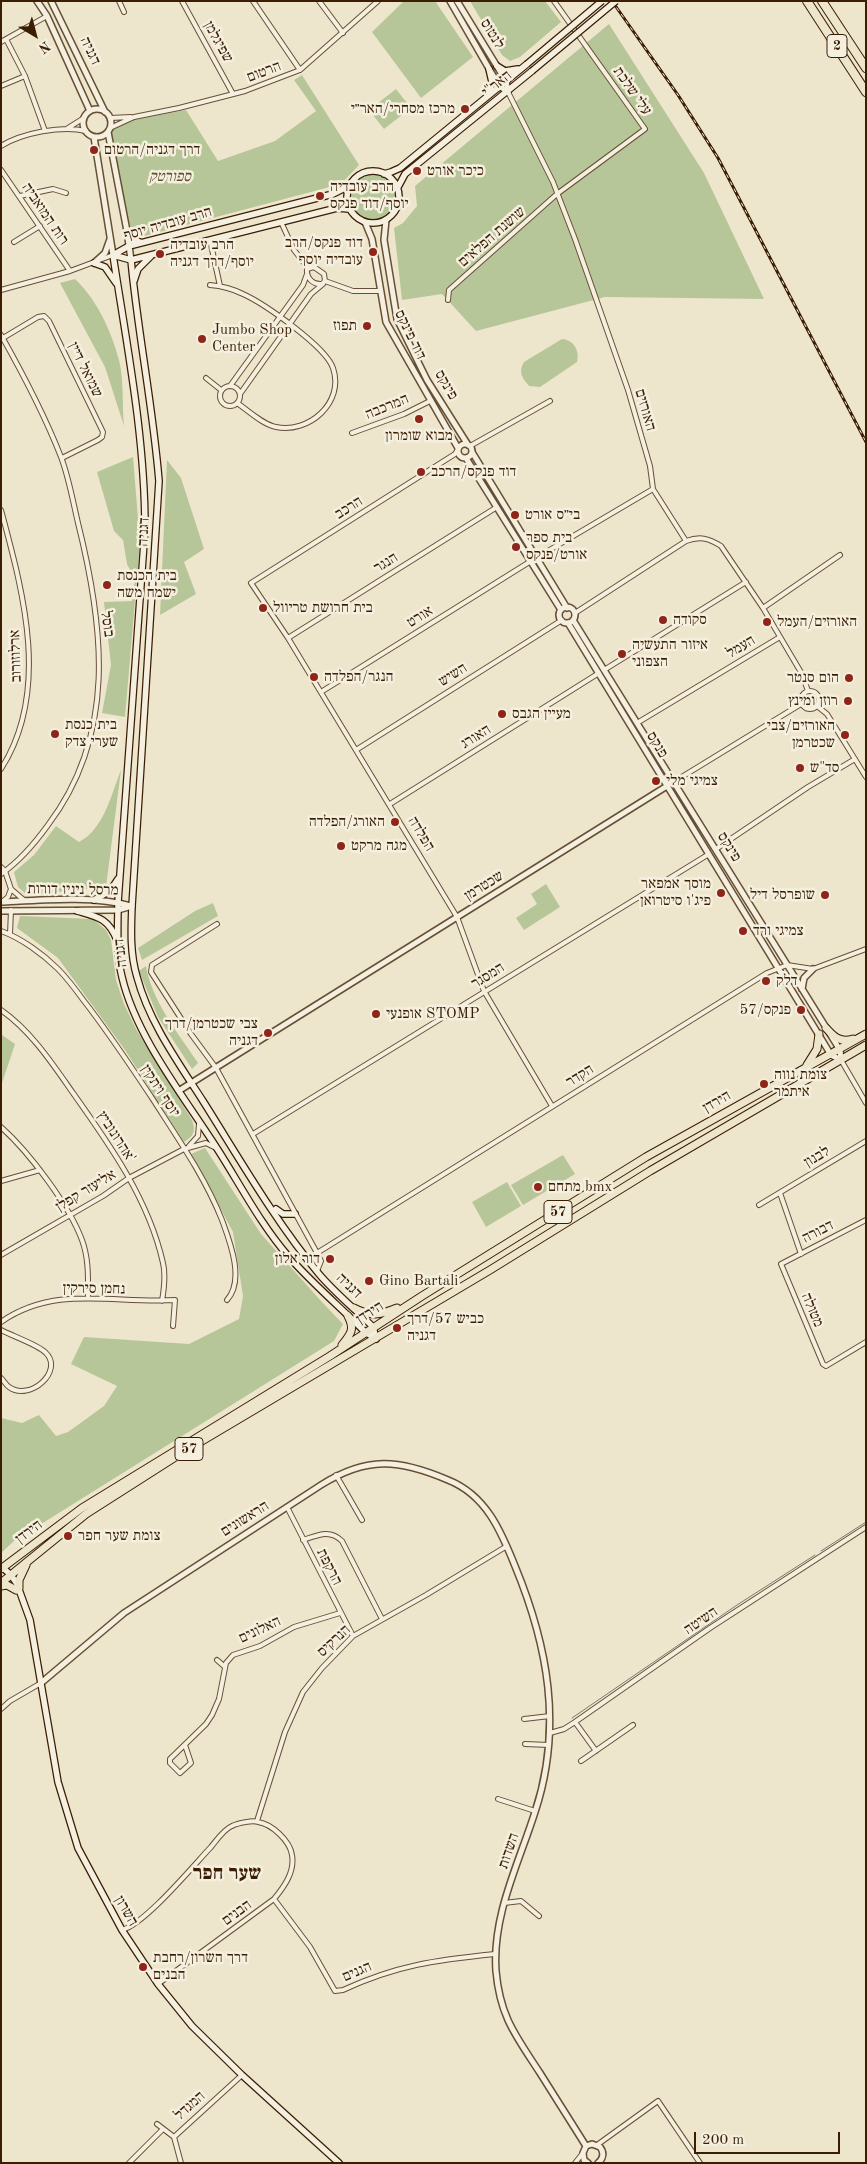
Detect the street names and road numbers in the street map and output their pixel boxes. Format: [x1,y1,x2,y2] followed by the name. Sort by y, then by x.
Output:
[476,16,508,52] street label: לנטוס
[199,18,237,66] street label: שפיגלמן
[76,34,104,68] street label: דגניה
[827,34,847,58] road number: 2
[244,57,284,87] street label: הרטום
[609,63,655,119] street label: עלי שלכת
[478,67,516,101] street label: האר"י
[18,179,72,249] street label: רות המואביה
[122,203,214,245] street label: הרב עובדיה יוסף
[455,203,529,271] street label: שושנת הפלאים
[390,307,430,363] street label: דוד פינקס
[64,339,106,401] street label: שמואל דיין
[430,367,462,403] street label: פינקס
[630,387,660,433] street label: האורזים
[363,390,411,424] street label: המרכבה
[332,493,366,523] street label: הרכב
[134,517,154,547] street label: דגניה
[371,549,401,577] street label: הנגר
[404,602,436,632] street label: אורט
[96,610,118,638] street label: בוסל
[6,629,26,683] street label: ארלוזורוב
[723,631,759,663] street label: העמל
[435,659,471,691] street label: השיש
[458,721,494,753] street label: האורג
[642,729,672,761] street label: פנקס
[404,813,438,855] street label: הפלדה
[713,829,745,865] street label: פינקס
[461,867,507,905] street label: שכטרמן
[27,880,119,900] street label: מרסל ניניו דורות
[111,938,131,968] street label: דגניה
[468,959,508,993] street label: המסגר
[563,1061,597,1091] street label: הקדר
[136,1062,184,1120] street label: יוסף ויתקין
[700,1087,734,1117] street label: הירדן
[93,1108,139,1166] street label: אהרונוביץ'
[801,1142,833,1172] street label: לבנון
[52,1166,120,1216] street label: אליעזר קפלן
[544,1200,572,1224] road number: 57
[799,1216,837,1248] street label: דבורה
[332,1269,366,1303] street label: דגניה
[63,1279,125,1299] street label: נחמן סירקין
[797,1290,827,1330] street label: מטולה
[353,1298,387,1328] street label: הירדן
[175,1438,203,1460] road number: 57
[218,1497,272,1541] street label: הראשונים
[12,1516,46,1548] street label: הירדן
[312,1546,346,1588] street label: הרקפת
[681,1603,721,1639] street label: השיטה
[236,1612,284,1648] street label: האלונים
[314,1621,354,1661] street label: הנרקיס
[495,1831,523,1871] street label: השדות
[110,1893,142,1929] street label: השרון
[219,1896,255,1930] street label: הבנים
[340,1958,374,1986] street label: הגנים
[171,2088,209,2124] street label: המגדל

